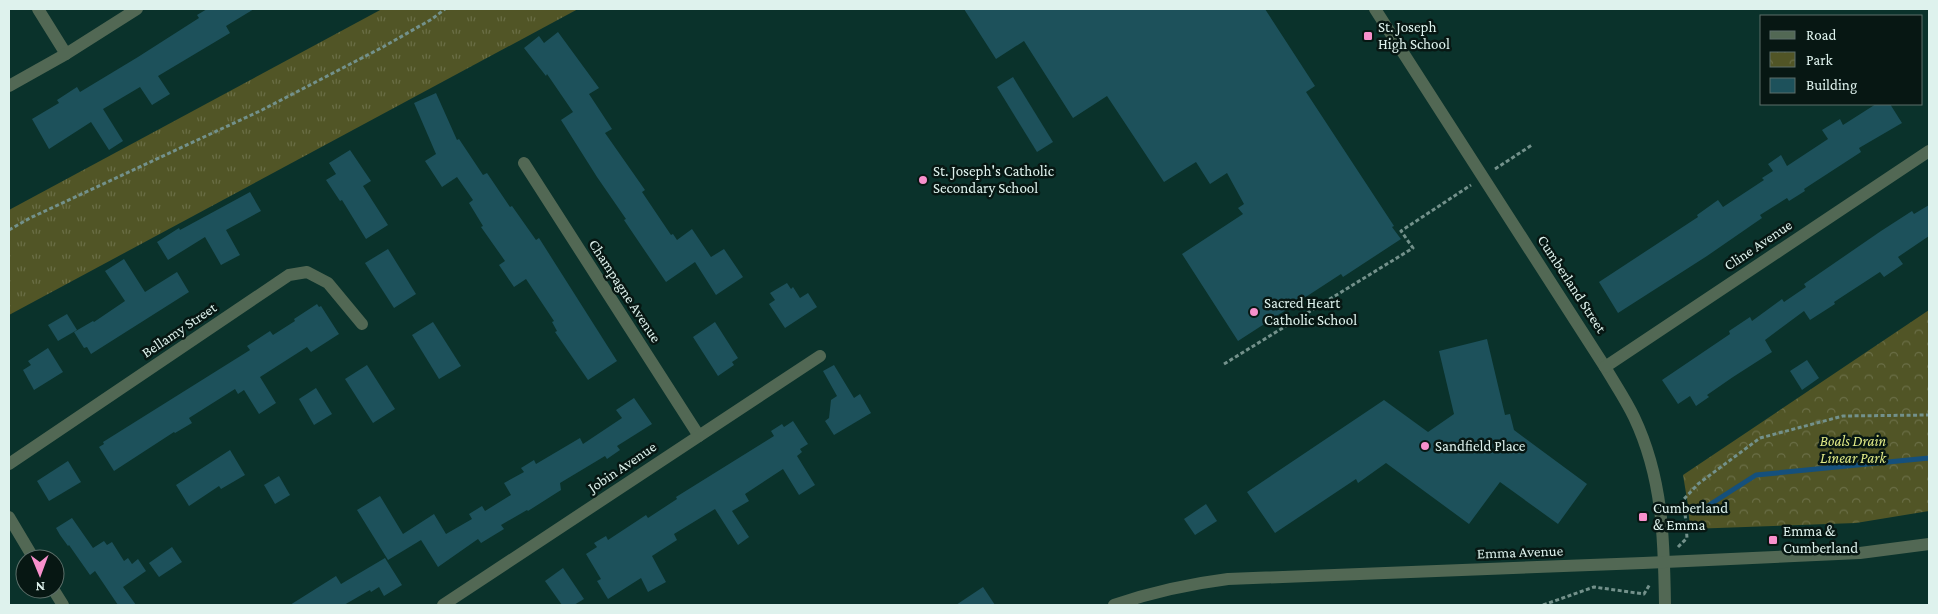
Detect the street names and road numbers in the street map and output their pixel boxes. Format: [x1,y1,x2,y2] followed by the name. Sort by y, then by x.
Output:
[1721,216,1795,274] street label: Cline Avenue
[1534,232,1610,337] street label: Cumberland Street
[585,236,665,346] street label: Champagne Avenue
[139,299,221,362] street label: Bellamy Street
[583,438,660,498] street label: Jobin Avenue
[1477,542,1564,561] street label: Emma Avenue

